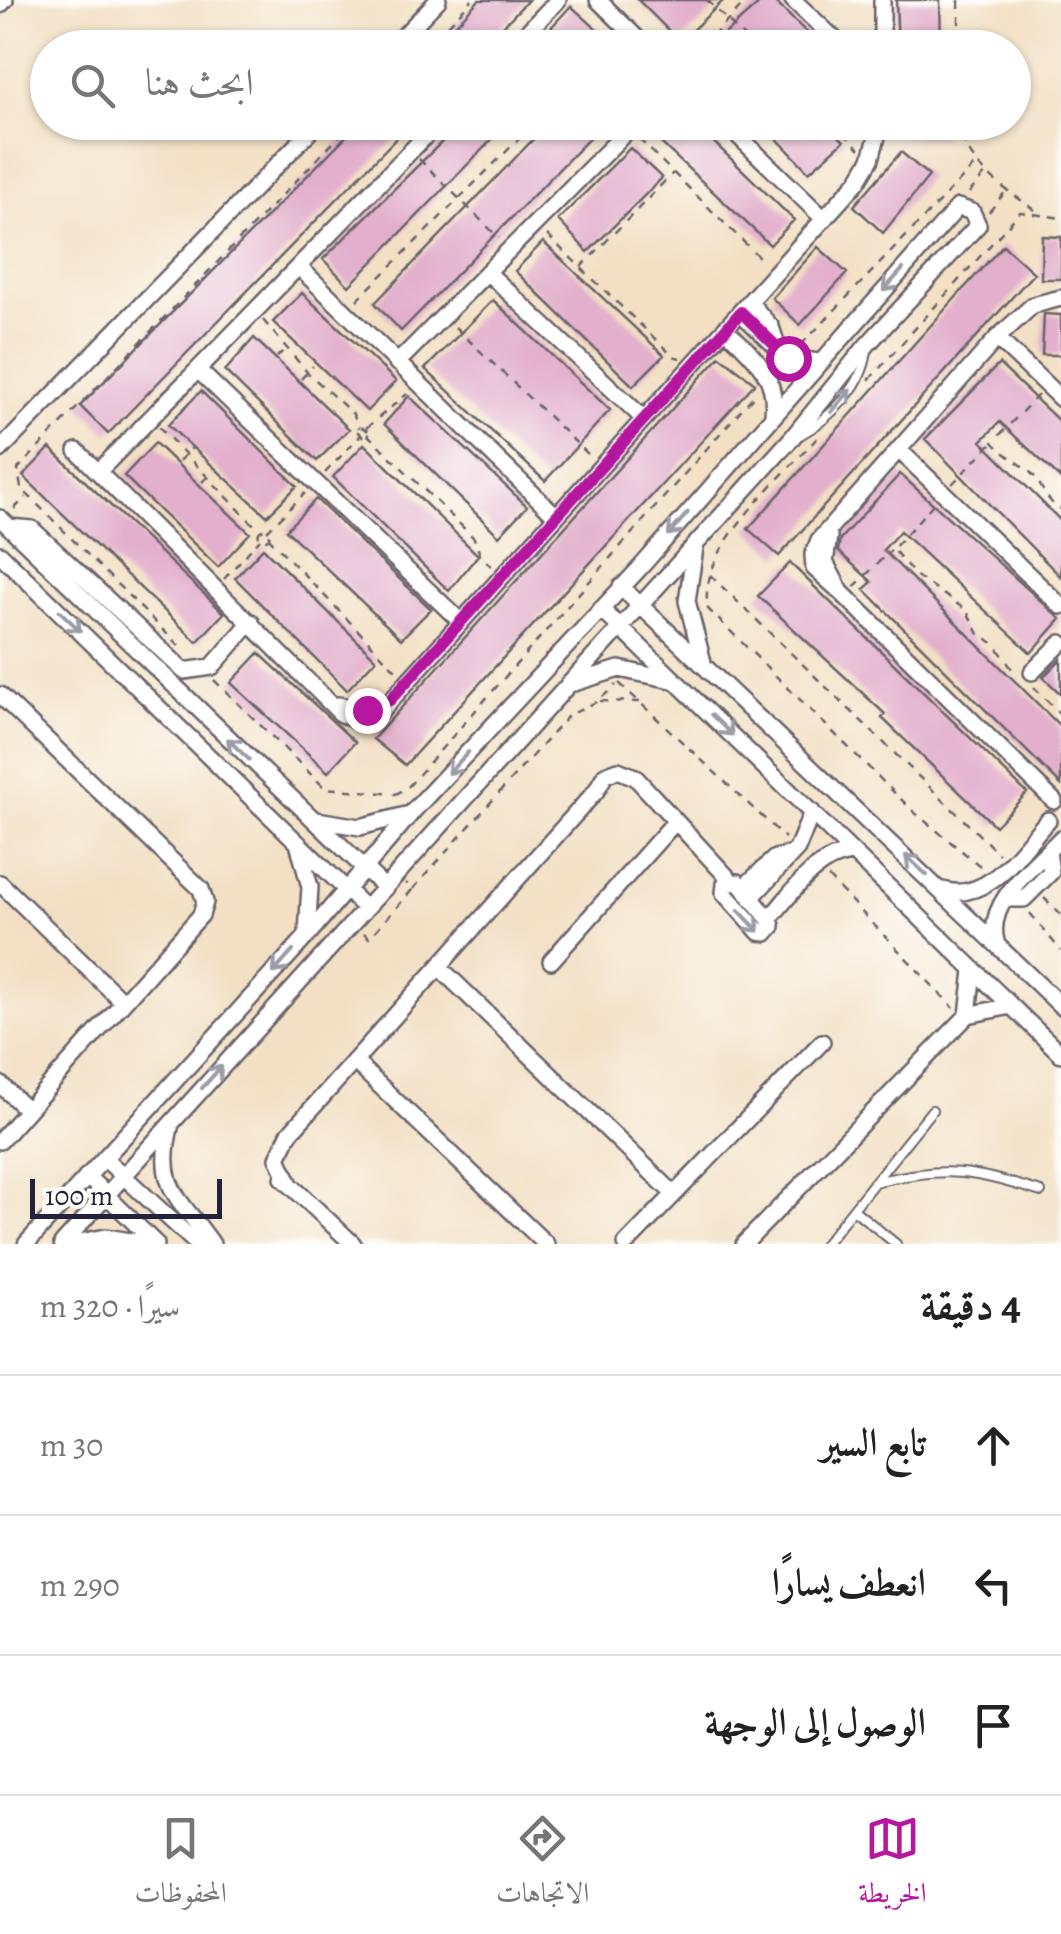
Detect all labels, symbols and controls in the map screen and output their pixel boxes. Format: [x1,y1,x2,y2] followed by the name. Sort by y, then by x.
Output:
[30,30,1031,140] search box
[145,56,254,108] text: ابحث هنا
[65,58,120,113] icon: search
[881,267,904,292] one-way arrow
[766,336,812,382] route start
[829,389,852,414] one-way arrow
[667,510,689,536] one-way arrow
[58,609,82,633] one-way arrow
[345,688,391,734] route end
[709,713,733,737] one-way arrow
[227,737,251,761] one-way arrow
[447,750,470,775] one-way arrow
[904,854,929,877] one-way arrow
[737,908,761,932] one-way arrow
[271,950,295,974] one-way arrow
[200,1065,223,1090] one-way arrow
[30,1174,222,1218] scale bar
[45,1177,113,1215] text: 100 m
[921,1276,1021,1333] text: 4 دقيقة
[40,1284,180,1328] text: سيرًا · 320 m
[820,1416,926,1468] text: تابع السير
[966,1418,1021,1473] icon: ahead
[40,1423,103,1467] text: 30 m
[772,1556,926,1608] text: انعطف يسارًا
[966,1558,1021,1613] icon: left
[40,1563,120,1607] text: 290 m
[705,1696,926,1748] text: الوصول إلى الوجهة
[966,1698,1021,1753] icon: arrive
[135,1811,227,1920] tab: المحفوظات
[496,1811,589,1920] tab: الاتجاهات
[858,1811,926,1920] tab: الخريطة

